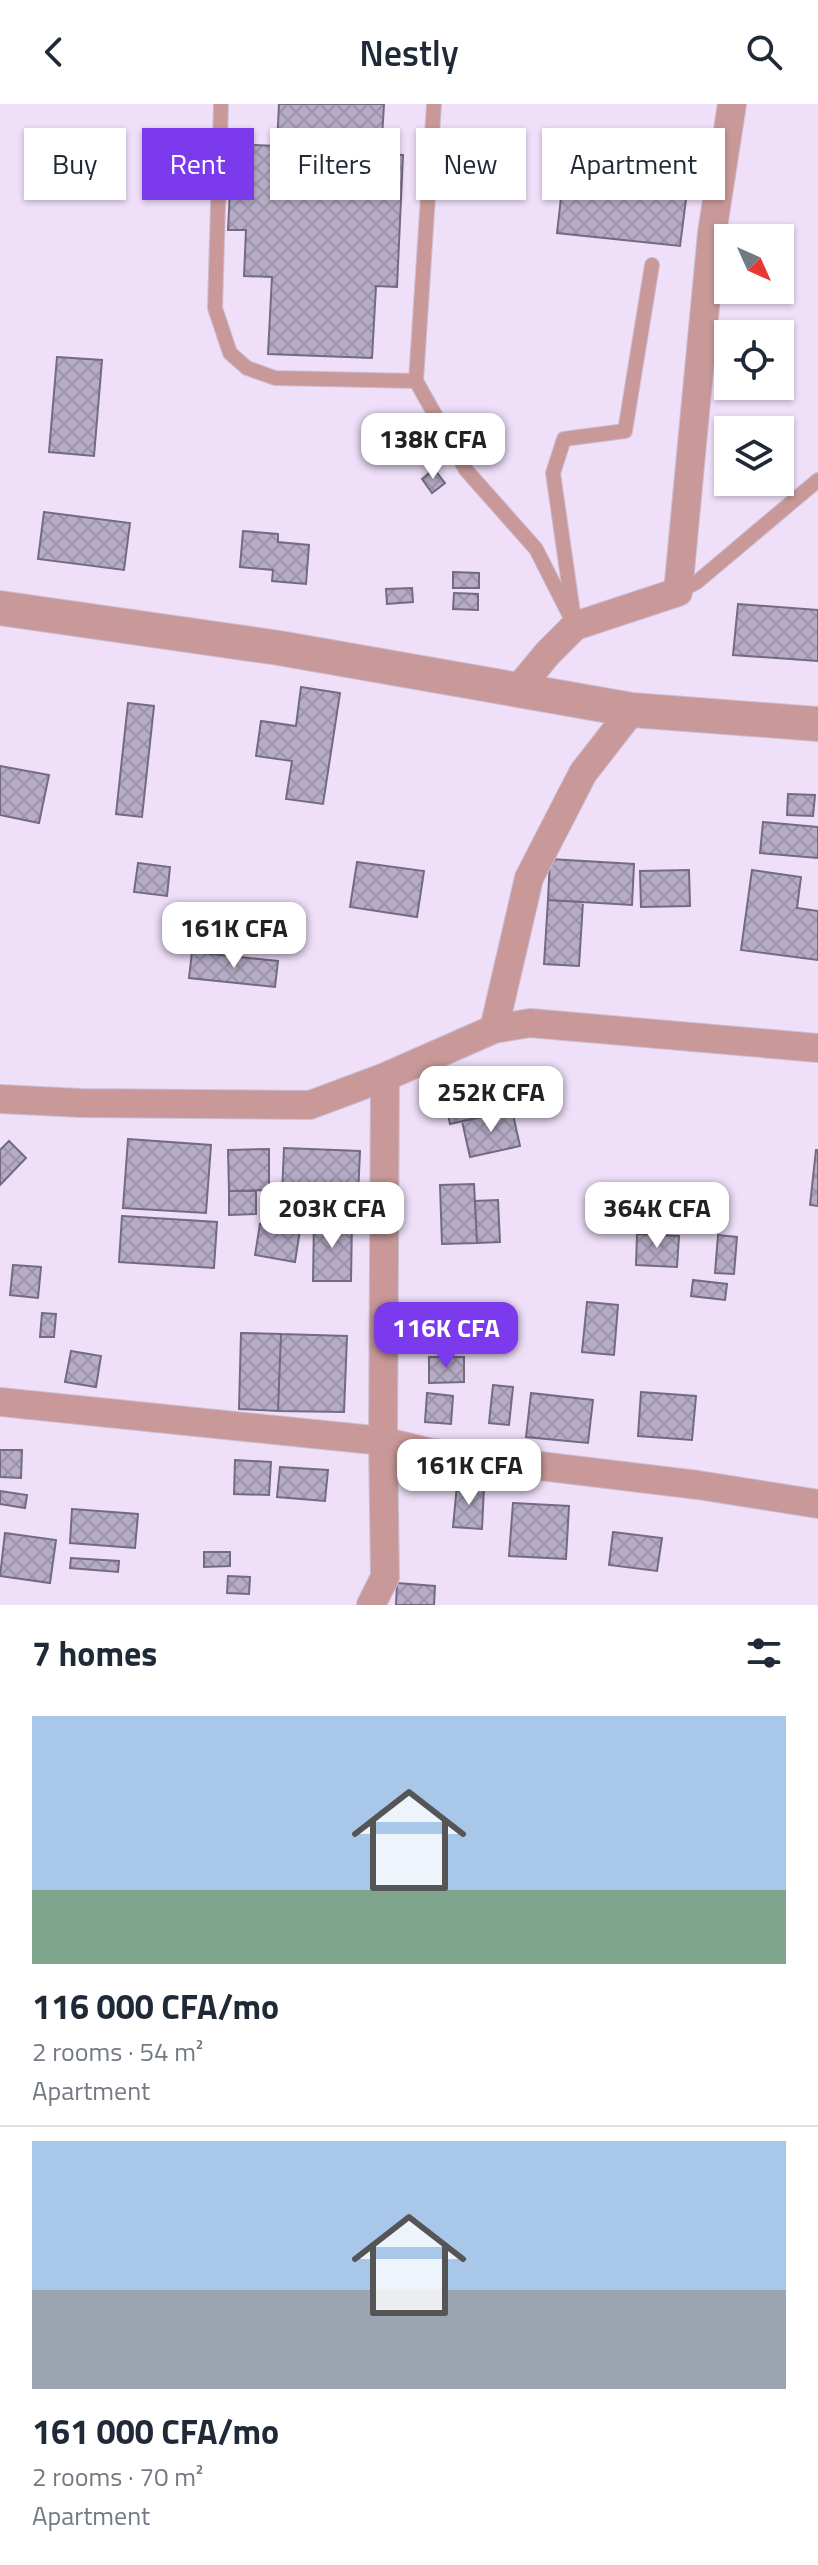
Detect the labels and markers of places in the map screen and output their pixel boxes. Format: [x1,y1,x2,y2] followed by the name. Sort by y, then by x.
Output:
[350,413,516,481] pin: 138K CFA
[151,902,317,970] pin: 161K CFA
[408,1066,574,1134] pin: 252K CFA
[249,1182,415,1250] pin: 203K CFA
[574,1182,740,1250] pin: 364K CFA
[363,1302,529,1370] pin: 116K CFA
[386,1439,552,1507] pin: 161K CFA

